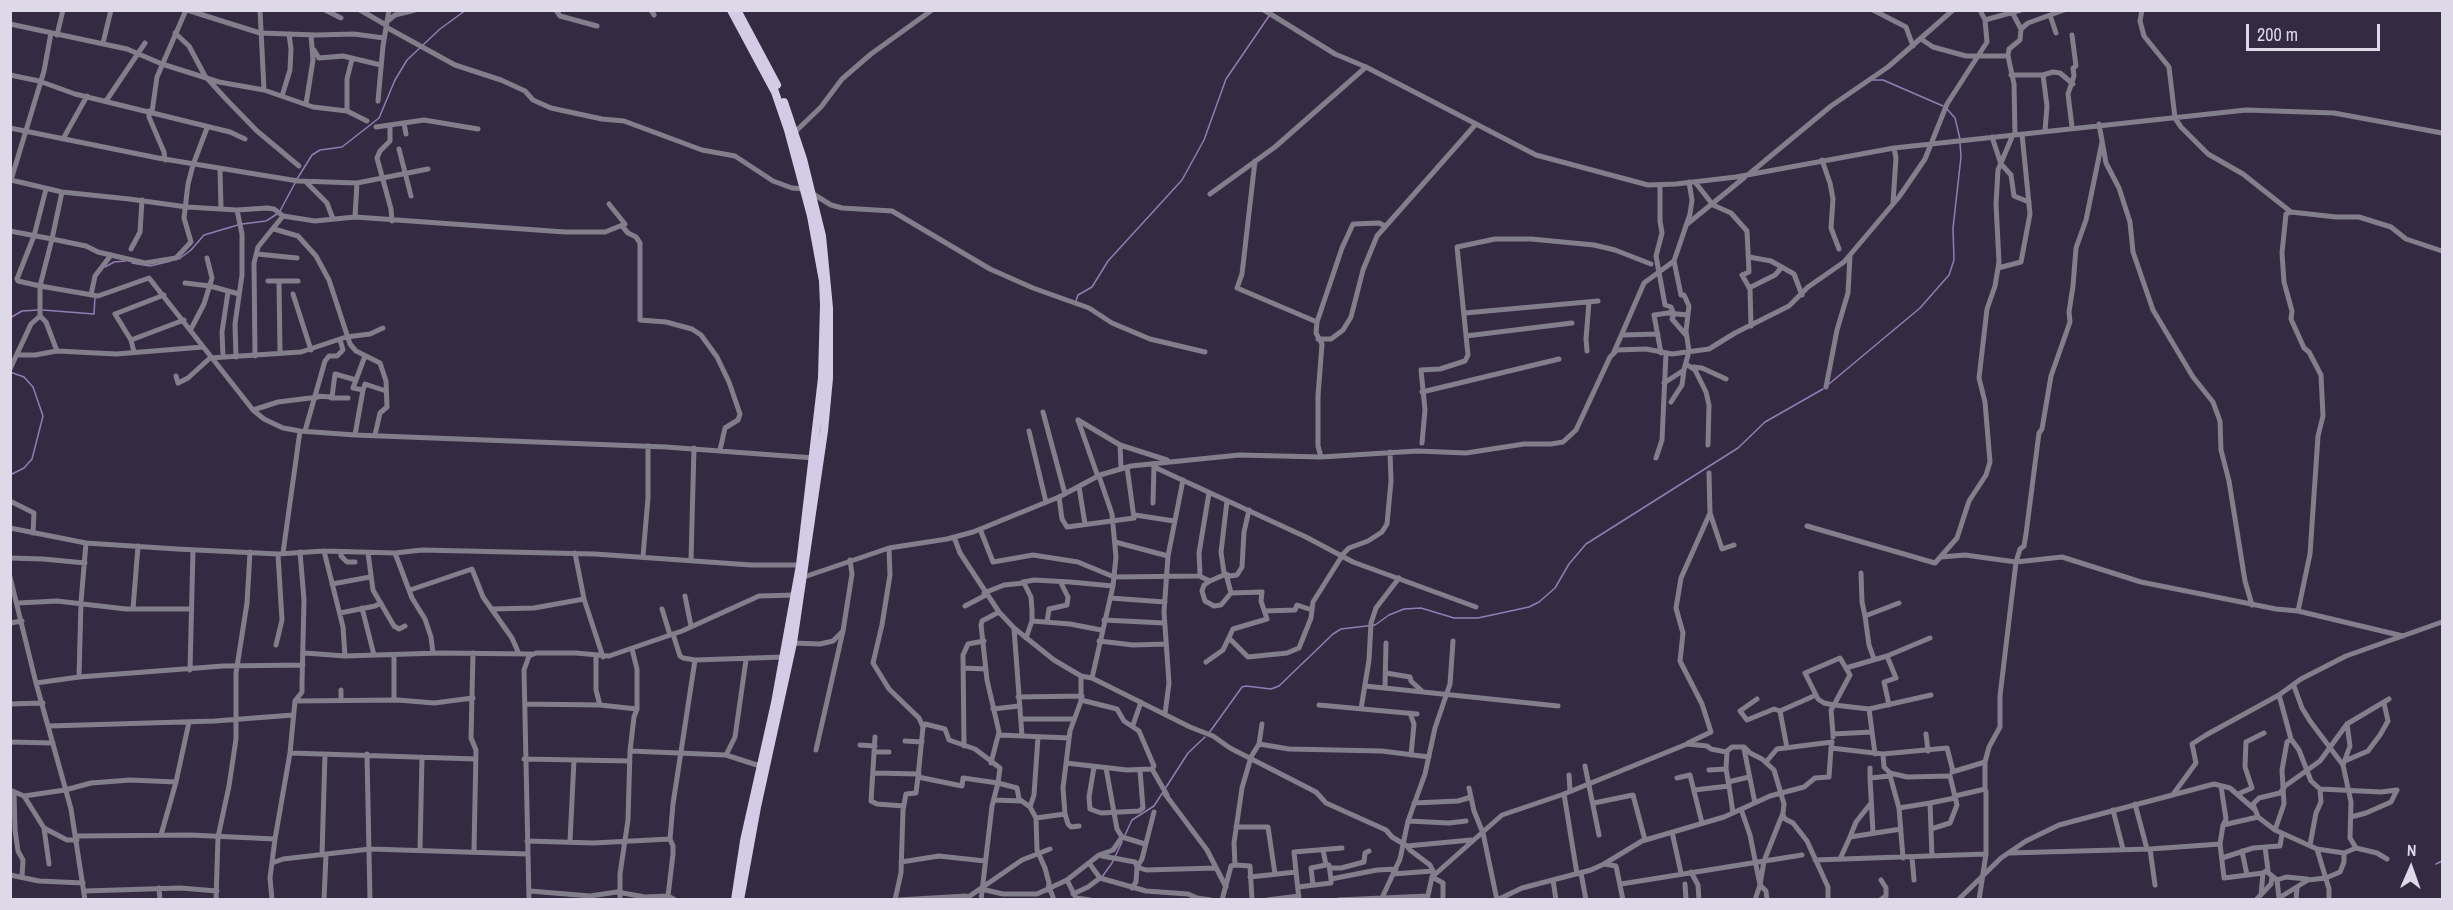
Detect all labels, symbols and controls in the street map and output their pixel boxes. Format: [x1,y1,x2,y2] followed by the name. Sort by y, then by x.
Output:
[2249,12,2382,50] scale bar
[2257,22,2298,47] text: 200 m
[2381,838,2441,898] north arrow
[2406,839,2417,861] text: N

